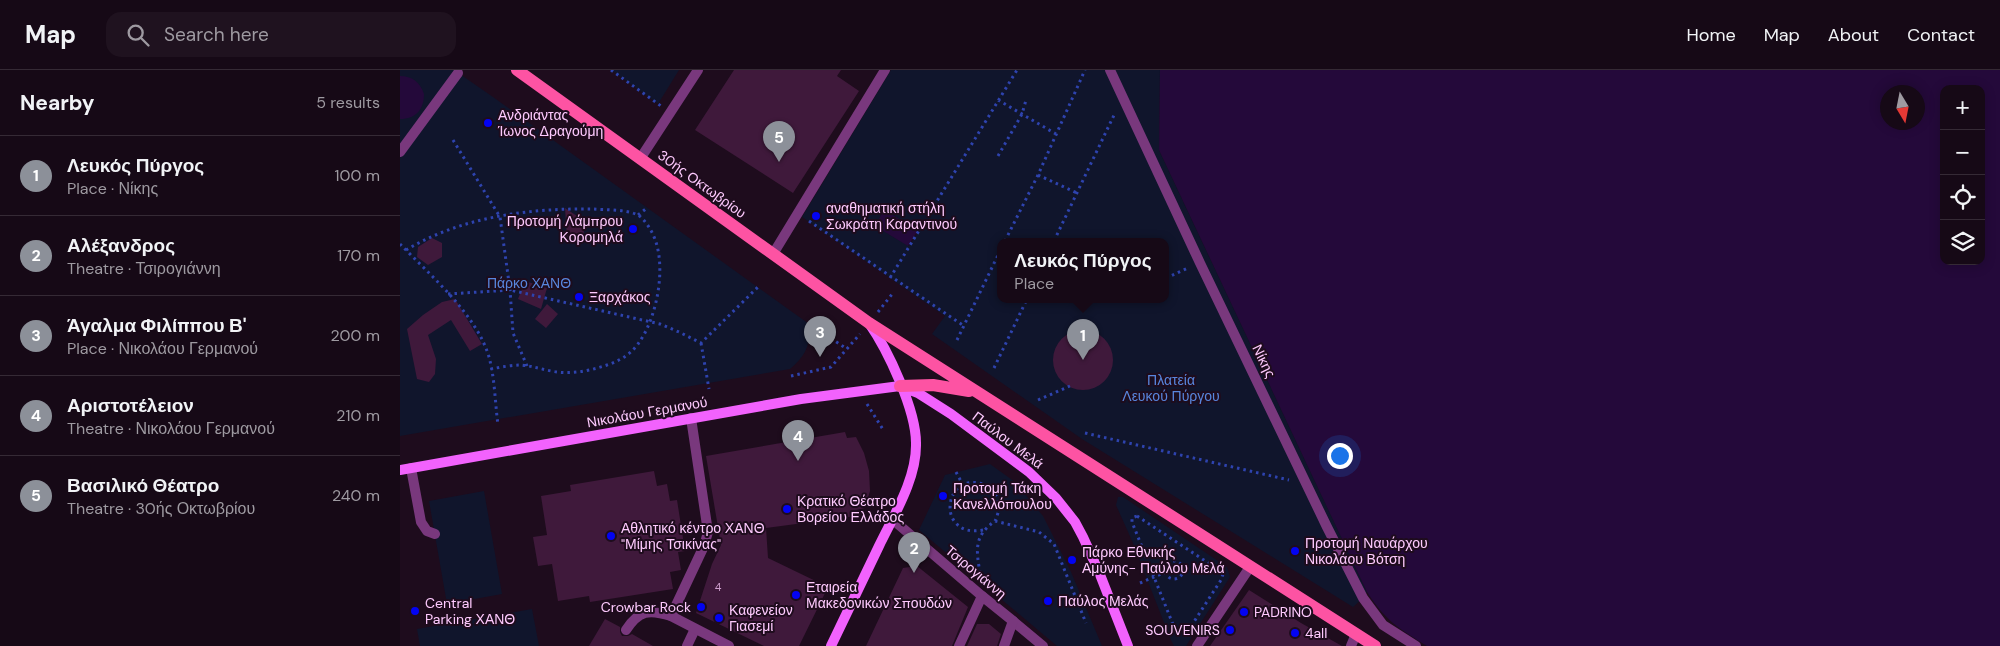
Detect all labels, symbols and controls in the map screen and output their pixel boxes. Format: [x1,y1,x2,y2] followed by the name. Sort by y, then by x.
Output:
[106,12,456,57] search box
[25,19,76,50] text: Map
[124,21,152,49] icon: search
[164,22,269,47] text: Search here
[1686,23,1736,47] text: Home
[1764,23,1800,47] text: Map
[1828,23,1879,47] text: About
[1907,23,1975,47] text: Contact
[1880,85,1925,130] north arrow
[1940,85,1985,265] map controls
[1940,85,1985,130] button: +
[20,89,94,117] text: Nearby
[316,92,380,113] text: 5 results
[497,106,603,140] place label: Ανδριάντας Ίωνος Δραγούμη
[482,117,494,129] marker: Ανδριάντας Ίωνος Δραγούμη
[763,121,795,162] pin: 5
[1940,130,1985,175] button: −
[654,146,750,222] street label: 30ής Οκτωβρίου
[67,153,204,178] text: Λευκός Πύργος
[33,165,39,186] text: 1
[335,165,380,186] text: 100 m
[1940,175,1985,220] button: locate
[67,178,158,199] text: Place · Νίκης
[826,199,957,233] place label: αναθηματική στήλη Σωκράτη Καραντινού
[810,210,822,222] marker: αναθηματική στήλη Σωκράτη Καραντινού
[507,212,623,246] place label: Προτομή Λάμπρου Κορομηλά
[1940,220,1985,265] button: layers
[627,223,639,235] marker: Προτομή Λάμπρου Κορομηλά
[67,233,175,258] text: Αλέξανδρος
[997,238,1169,303] popup
[31,245,41,266] text: 2
[337,245,380,266] text: 170 m
[1014,248,1152,273] text: Λευκός Πύργος
[67,258,221,279] text: Theatre · Τσιρογιάννη
[1014,273,1054,294] text: Place
[487,274,571,292] park label: Πάρκο ΧΑΝΘ
[589,288,651,306] place label: Ξαρχάκος
[573,291,585,303] marker: Ξαρχάκος
[67,313,247,338] text: Άγαλμα Φιλίππου Β'
[804,316,836,357] pin: 3
[1067,319,1099,360] pin: 1
[31,325,41,346] text: 3
[331,325,380,346] text: 200 m
[67,338,258,359] text: Place · Νικολάου Γερμανού
[1248,341,1280,381] street label: Νίκης
[1122,371,1220,405] park label: Πλατεία Λευκού Πύργου
[67,393,194,418] text: Αριστοτέλειον
[585,393,709,431] street label: Νικολάου Γερμανού
[31,405,41,426] text: 4
[336,405,380,426] text: 210 m
[969,407,1047,473] street label: Παύλου Μελά
[67,418,275,439] text: Theatre · Νικολάου Γερμανού
[782,420,814,461] pin: 4
[1327,443,1353,469] your location
[67,473,219,498] text: Βασιλικό Θέατρο
[953,479,1052,513] place label: Προτομή Τάκη Κανελλόπουλου
[31,485,41,506] text: 5
[332,485,380,506] text: 240 m
[937,490,949,502] marker: Προτομή Τάκη Κανελλόπουλου
[797,492,904,526] place label: Κρατικό Θέατρο Βορείου Ελλάδος
[67,498,255,519] text: Theatre · 30ής Οκτωβρίου
[781,503,793,515] marker: Κρατικό Θέατρο Βορείου Ελλάδος
[621,519,765,553] place label: Αθλητικό κέντρο ΧΑΝΘ "Μίμης Τσικίνας"
[605,530,617,542] marker: Αθλητικό κέντρο ΧΑΝΘ "Μίμης Τσικίνας"
[898,532,930,573] pin: 2
[1305,534,1428,568] place label: Προτομή Ναυάρχου Νικολάου Βότση
[942,541,1010,603] street label: Τσιρογιάννη
[1082,543,1225,577] place label: Πάρκο Εθνικής Αμύνης- Παύλου Μελά
[1289,545,1301,557] marker: Προτομή Ναυάρχου Νικολάου Βότση
[1066,554,1078,566] marker: Πάρκο Εθνικής Αμύνης- Παύλου Μελά
[806,578,952,612] place label: Εταιρεία Μακεδονικών Σπουδών
[715,580,722,594] house number: 4
[790,589,802,601] marker: Εταιρεία Μακεδονικών Σπουδών
[1058,592,1149,610] place label: Παύλος Μελάς
[425,594,515,628] place label: Central Parking ΧΑΝΘ
[1042,595,1054,607] marker: Παύλος Μελάς
[601,598,691,616] place label: Crowbar Rock
[695,601,707,613] marker: Crowbar Rock
[729,601,793,635] place label: Καφενείον Γιασεμί
[1254,603,1312,621] place label: PADRINO
[409,605,421,617] marker: Central Parking ΧΑΝΘ
[1238,606,1250,618] marker: PADRINO
[713,612,725,624] marker: Καφενείον Γιασεμί
[1145,621,1220,639] place label: SOUVENIRS
[1224,624,1236,636] marker: SOUVENIRS
[1305,624,1327,642] place label: 4all
[1289,627,1301,639] marker: 4all

